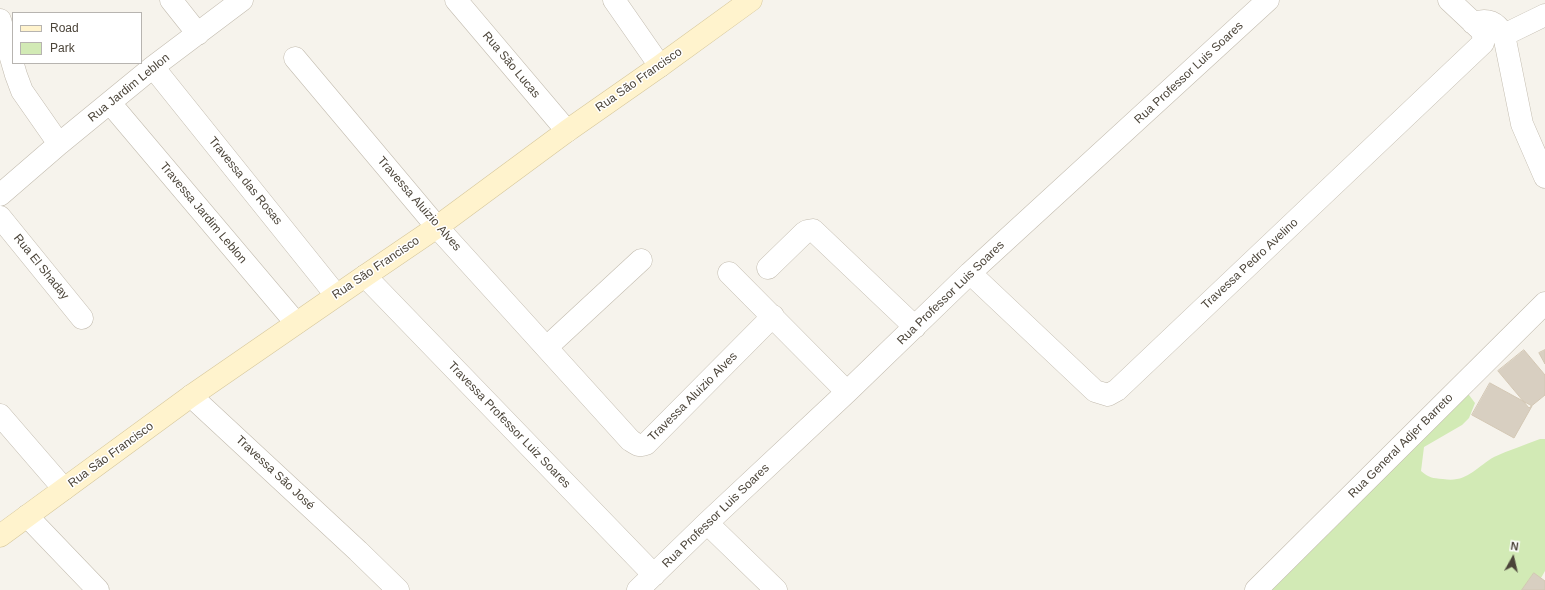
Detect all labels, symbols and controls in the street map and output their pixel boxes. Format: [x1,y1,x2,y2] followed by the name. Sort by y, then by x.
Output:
[12,12,142,64] legend
[1132,19,1246,127] street label: Rua Professor Luis Soares
[50,21,79,35] text: Road
[479,29,543,101] street label: Rua São Lucas
[50,41,75,55] text: Park
[593,45,685,115] street label: Rua São Francisco
[85,51,173,125] street label: Rua Jardim Leblon
[205,134,285,228] street label: Travessa das Rosas
[374,154,464,254] street label: Travessa Aluizio Alves
[156,159,250,267] street label: Travessa Jardim Leblon
[1199,216,1301,312] street label: Travessa Pedro Avelino
[10,231,72,303] street label: Rua El Shaday
[330,233,422,303] street label: Rua São Francisco
[894,238,1008,348] street label: Rua Professor Luis Soares
[645,349,741,445] street label: Travessa Aluizio Alves
[445,359,573,491] street label: Travessa Professor Luiz Soares
[1346,391,1456,501] street label: Rua General Adjer Barreto
[65,419,157,491] street label: Rua São Francisco
[233,433,317,513] street label: Travessa São José
[659,461,773,571] street label: Rua Professor Luis Soares
[1493,538,1533,578] north arrow
[1510,540,1519,553] text: N

